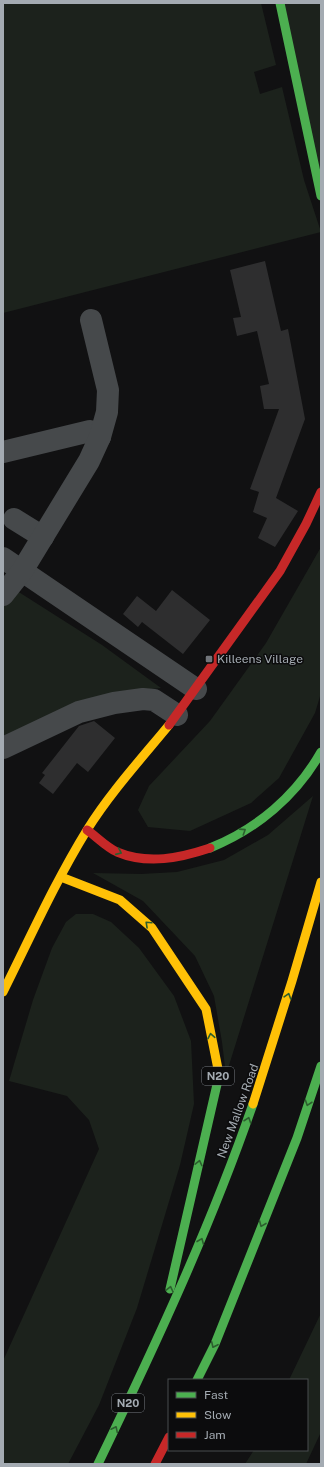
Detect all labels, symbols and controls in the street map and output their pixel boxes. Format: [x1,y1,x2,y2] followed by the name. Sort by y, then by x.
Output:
[217,652,303,666] place label: Killeens Village
[204,654,214,664] marker: Killeens Village
[239,828,246,836] one-way arrow
[115,847,123,855] one-way arrow
[145,922,153,929] one-way arrow
[283,993,292,1000] one-way arrow
[207,1033,216,1039] one-way arrow
[214,1062,262,1160] street label: New Mallow Road
[202,1067,234,1085] road number: N20
[305,1099,313,1106] one-way arrow
[243,1116,251,1123] one-way arrow
[194,1160,202,1166] one-way arrow
[259,1221,267,1228] one-way arrow
[196,1237,204,1245] one-way arrow
[165,1286,173,1293] one-way arrow
[211,1341,219,1349] one-way arrow
[168,1379,308,1451] legend
[204,1388,229,1402] text: Fast
[112,1394,144,1412] road number: N20
[204,1408,232,1422] text: Slow
[110,1426,118,1433] one-way arrow
[204,1428,226,1442] text: Jam

